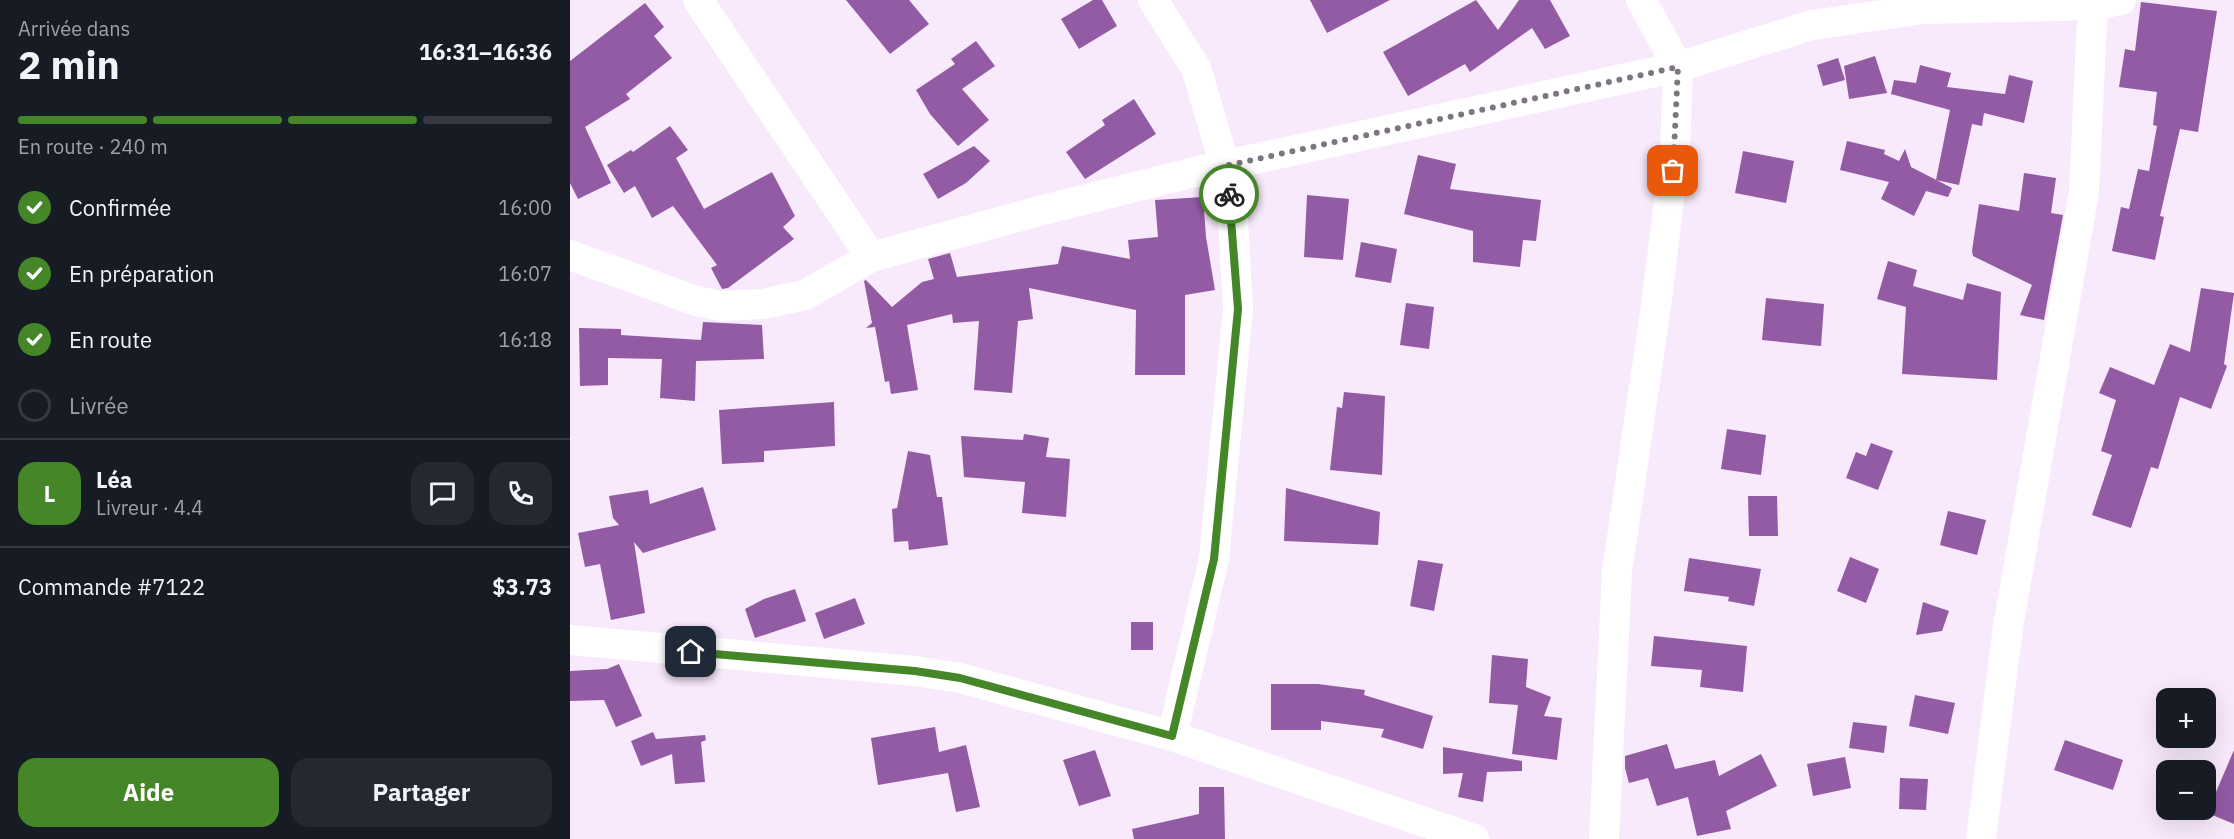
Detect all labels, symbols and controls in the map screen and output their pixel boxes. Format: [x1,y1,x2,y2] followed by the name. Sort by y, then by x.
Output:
[18,15,130,42] text: Arrivée dans
[419,37,552,66] text: 16:31–16:36
[18,39,120,90] text: 2 min
[18,133,168,160] text: En route · 240 m
[1647,145,1698,196] pin
[1656,154,1689,187] icon: bag
[1199,164,1259,224] courier
[1213,178,1246,211] icon: bike
[18,191,51,224] icon: check
[69,193,171,222] text: Confirmée
[498,194,552,221] text: 16:00
[18,257,51,290] icon: check
[69,259,215,288] text: En préparation
[498,260,552,287] text: 16:07
[18,323,51,356] icon: check
[69,325,152,354] text: En route
[498,326,552,353] text: 16:18
[69,391,128,420] text: Livrée
[411,462,474,525] button: chat
[489,462,552,525] button: phone
[96,465,132,494] text: Léa
[44,479,55,508] text: L
[96,494,203,521] text: Livreur · 4.4
[18,572,205,601] text: Commande #7122
[492,572,552,601] text: $3.73
[665,626,716,677] pin
[674,635,707,668] icon: home
[2156,688,2216,820] map controls
[2156,688,2216,748] button: +
[18,758,279,827] button: Aide
[291,758,552,827] button: Partager
[2156,760,2216,820] button: −

